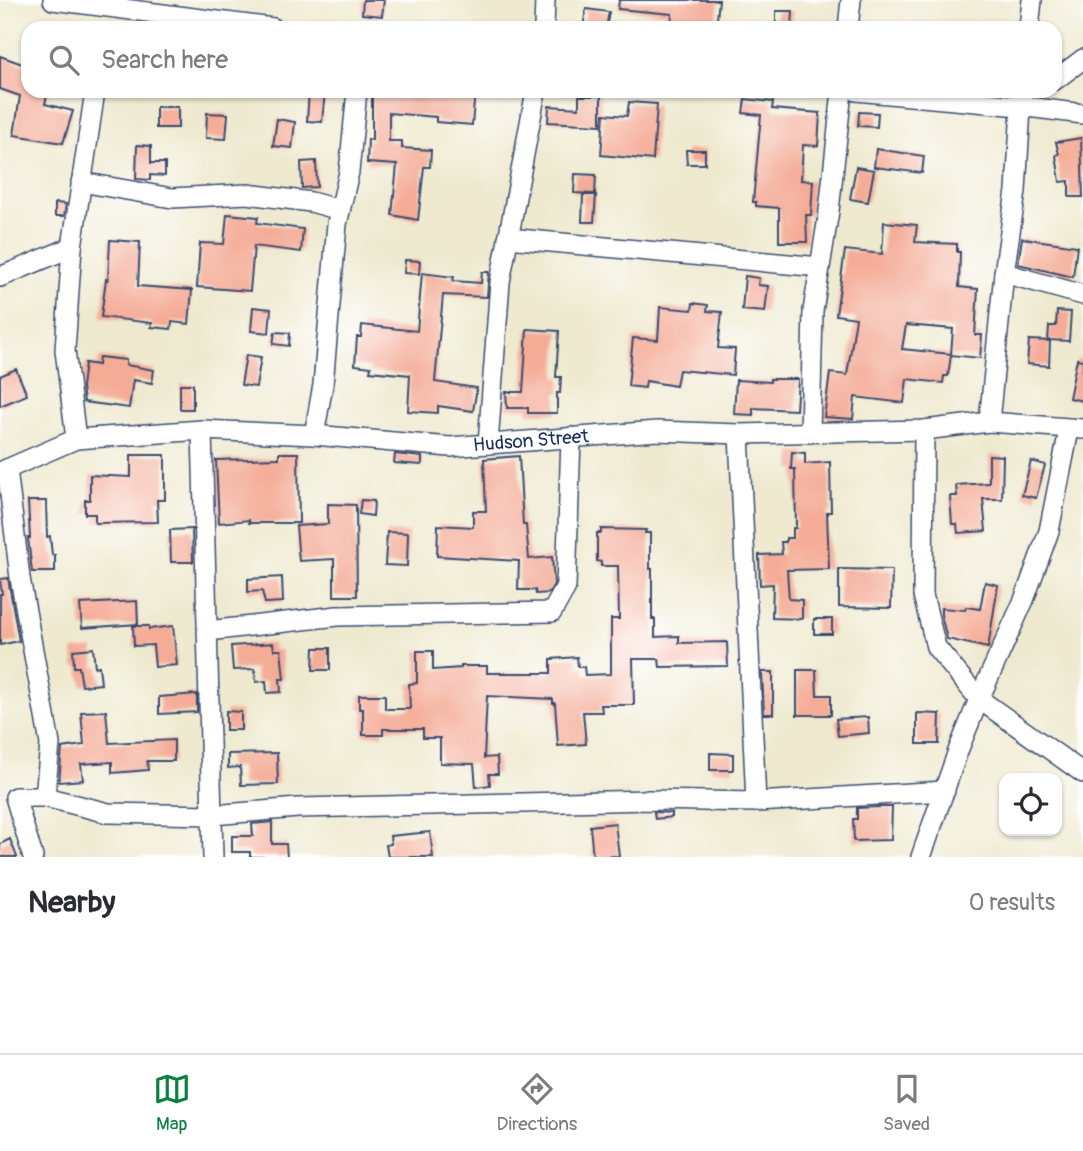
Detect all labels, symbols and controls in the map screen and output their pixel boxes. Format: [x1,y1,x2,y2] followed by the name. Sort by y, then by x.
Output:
[21,21,1062,98] search box
[45,41,83,79] icon: search
[101,44,228,76] text: Search here
[472,424,590,457] street label: Hudson Street
[999,773,1062,836] map controls
[999,773,1062,836] button: locate
[28,884,115,921] text: Nearby
[969,888,1055,917] text: 0 results
[153,1070,191,1136] tab: Map
[497,1070,577,1136] tab: Directions
[883,1070,930,1136] tab: Saved

